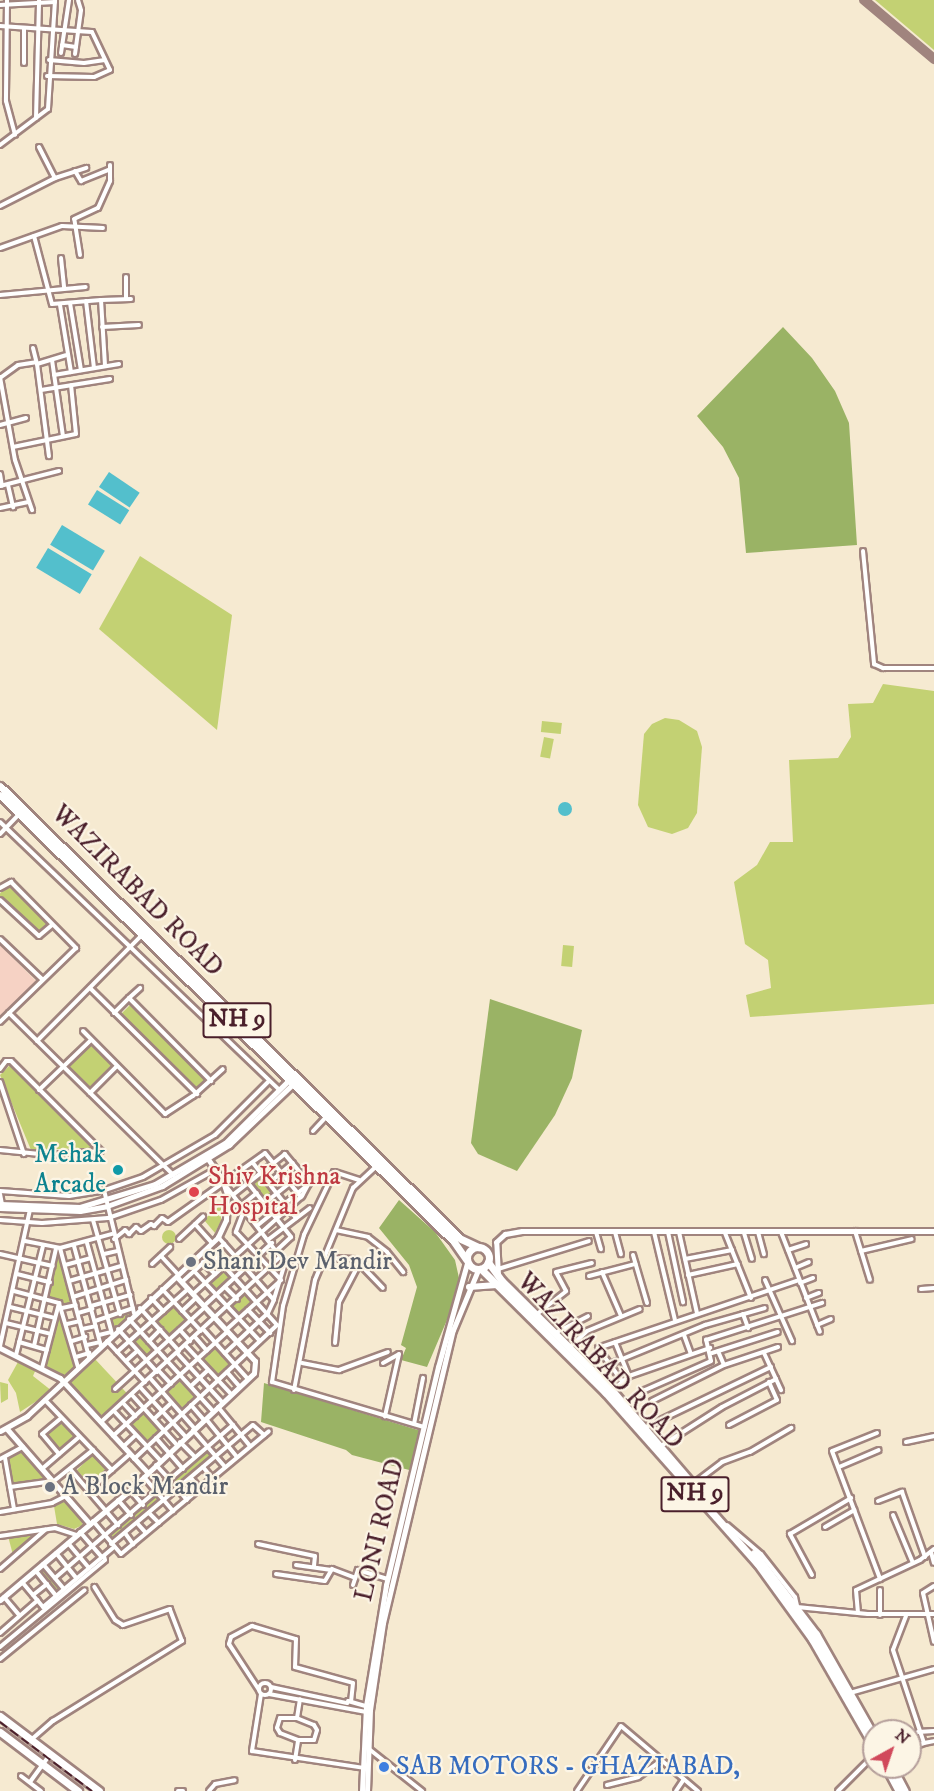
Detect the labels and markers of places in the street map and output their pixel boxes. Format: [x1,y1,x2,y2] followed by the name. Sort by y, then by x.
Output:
[34,1139,106,1200] place label: Mehak Arcade
[208,1161,341,1222] place label: Shiv Krishna Hospital
[111,1163,125,1177] marker: Mehak Arcade
[185,1183,203,1201] marker: Shiv Krishna Hospital
[203,1246,392,1278] place label: Shani Dev Mandir
[184,1255,198,1269] marker: Shani Dev Mandir
[62,1471,228,1503] place label: A Block Mandir
[43,1480,57,1494] marker: A Block Mandir
[396,1751,740,1783] place label: SAB MOTORS - GHAZIABAD,
[377,1760,391,1774] marker: SAB MOTORS - GHAZIABAD,

